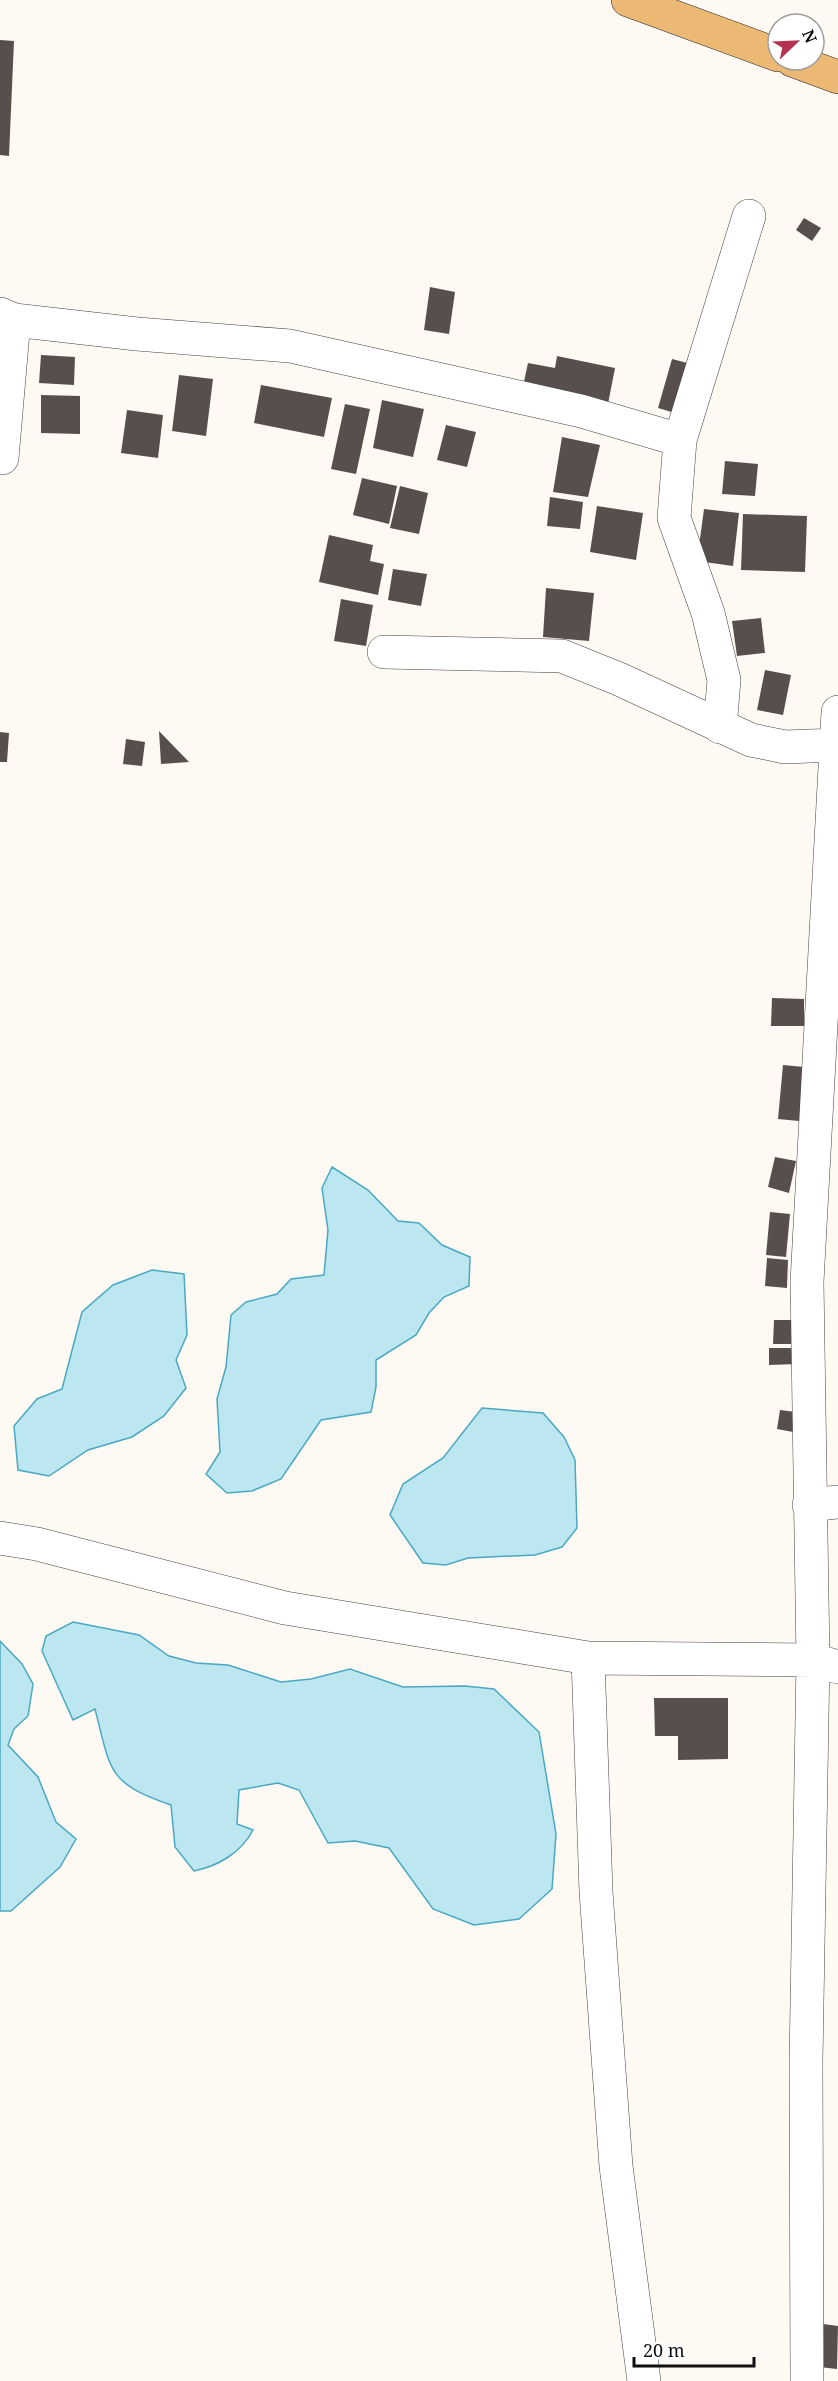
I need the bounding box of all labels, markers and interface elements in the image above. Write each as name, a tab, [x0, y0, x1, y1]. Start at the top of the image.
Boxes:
north arrow	[766, 12, 826, 72]
text: N	[797, 26, 823, 47]
scale bar	[634, 2330, 754, 2368]
text: 20 m	[643, 2338, 685, 2362]

